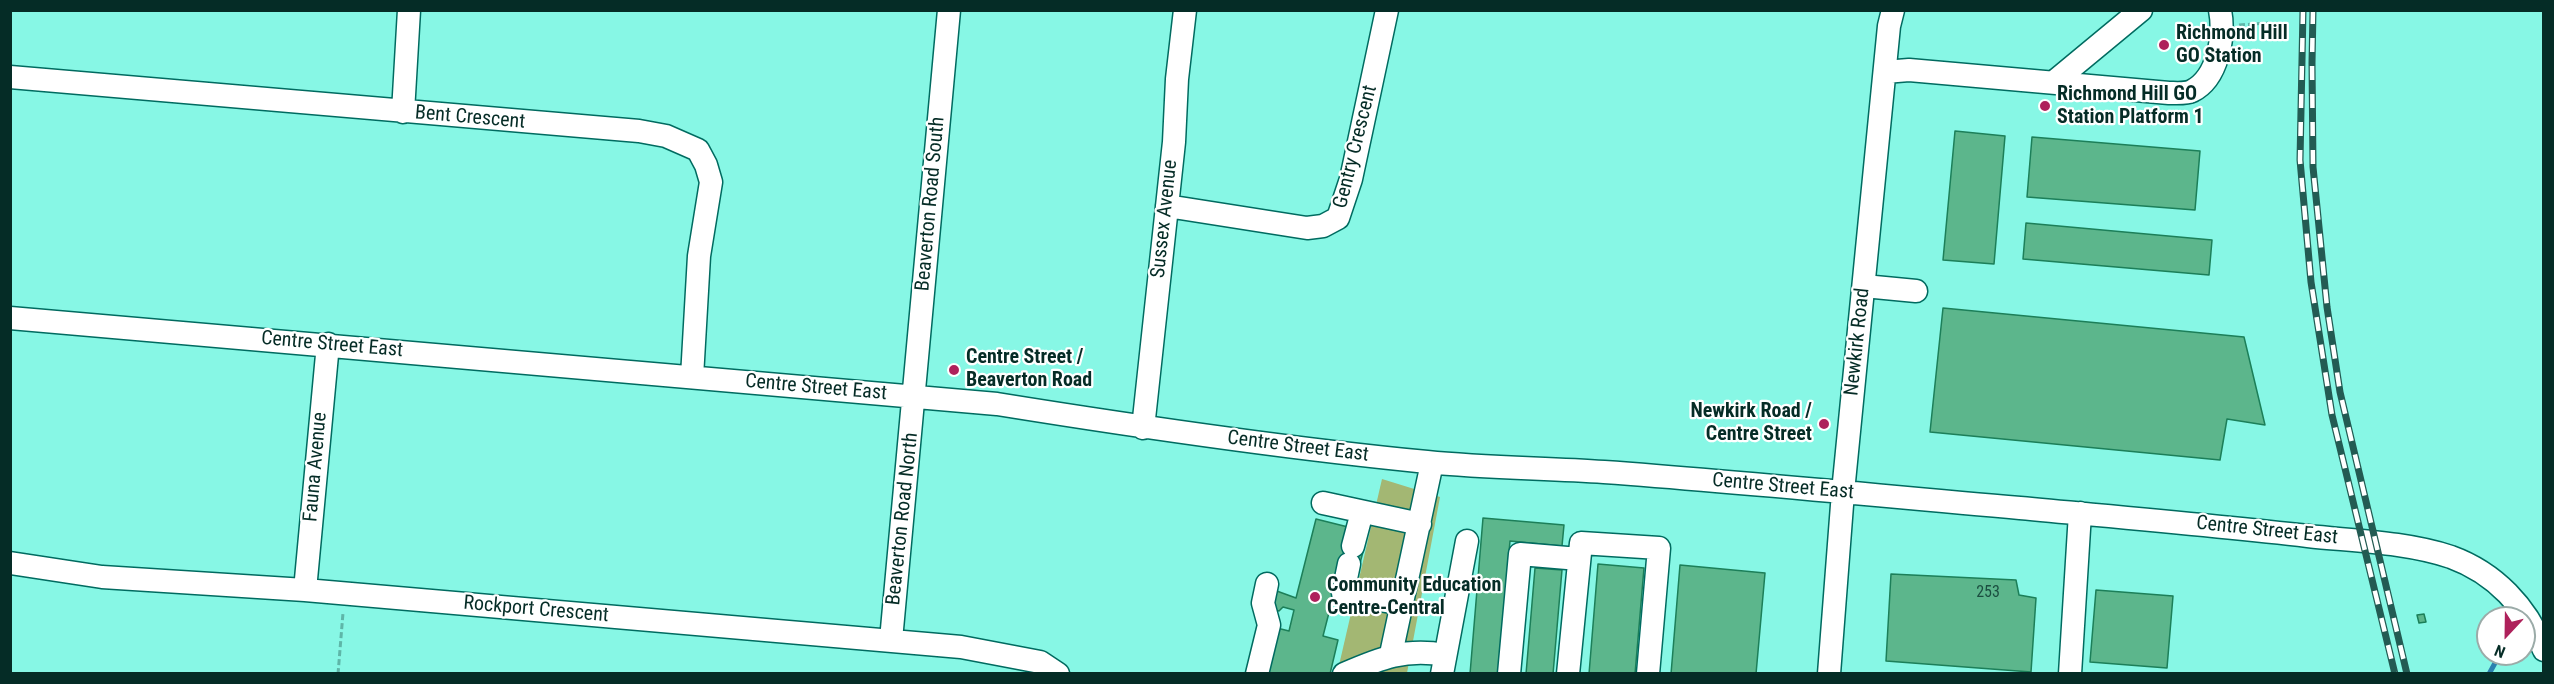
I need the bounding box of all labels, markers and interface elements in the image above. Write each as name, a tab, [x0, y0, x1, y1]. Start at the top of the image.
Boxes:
place label: Richmond Hill GO Station	[2176, 22, 2288, 69]
marker: Richmond Hill GO Station	[2157, 38, 2171, 52]
street label: Gentry Crescent	[1329, 83, 1383, 211]
place label: Richmond Hill GO Station Platform 1	[2057, 83, 2204, 130]
marker: Richmond Hill GO Station Platform 1	[2038, 99, 2052, 113]
street label: Bent Crescent	[414, 101, 526, 135]
street label: Beaverton Road South	[911, 116, 951, 292]
street label: Sussex Avenue	[1147, 159, 1183, 279]
street label: Newkirk Road	[1840, 287, 1876, 397]
street label: Centre Street East	[260, 327, 404, 363]
place label: Centre Street / Beaverton Road	[966, 346, 1092, 393]
marker: Centre Street / Beaverton Road	[947, 363, 961, 377]
street label: Centre Street East	[744, 370, 888, 406]
place label: Newkirk Road / Centre Street	[1691, 400, 1812, 447]
street label: Fauna Avenue	[299, 411, 333, 523]
marker: Newkirk Road / Centre Street	[1817, 417, 1831, 431]
street label: Centre Street East	[1226, 426, 1370, 468]
street label: Beaverton Road North	[882, 431, 924, 607]
street label: Centre Street East	[1711, 469, 1855, 505]
street label: Centre Street East	[2195, 512, 2339, 550]
place label: Community Education Centre-Central	[1327, 574, 1501, 621]
house number: 253	[1976, 583, 2000, 603]
marker: Community Education Centre-Central	[1308, 590, 1322, 604]
street label: Rockport Crescent	[462, 592, 610, 628]
north arrow	[2476, 606, 2536, 666]
text: N	[2492, 641, 2508, 662]

